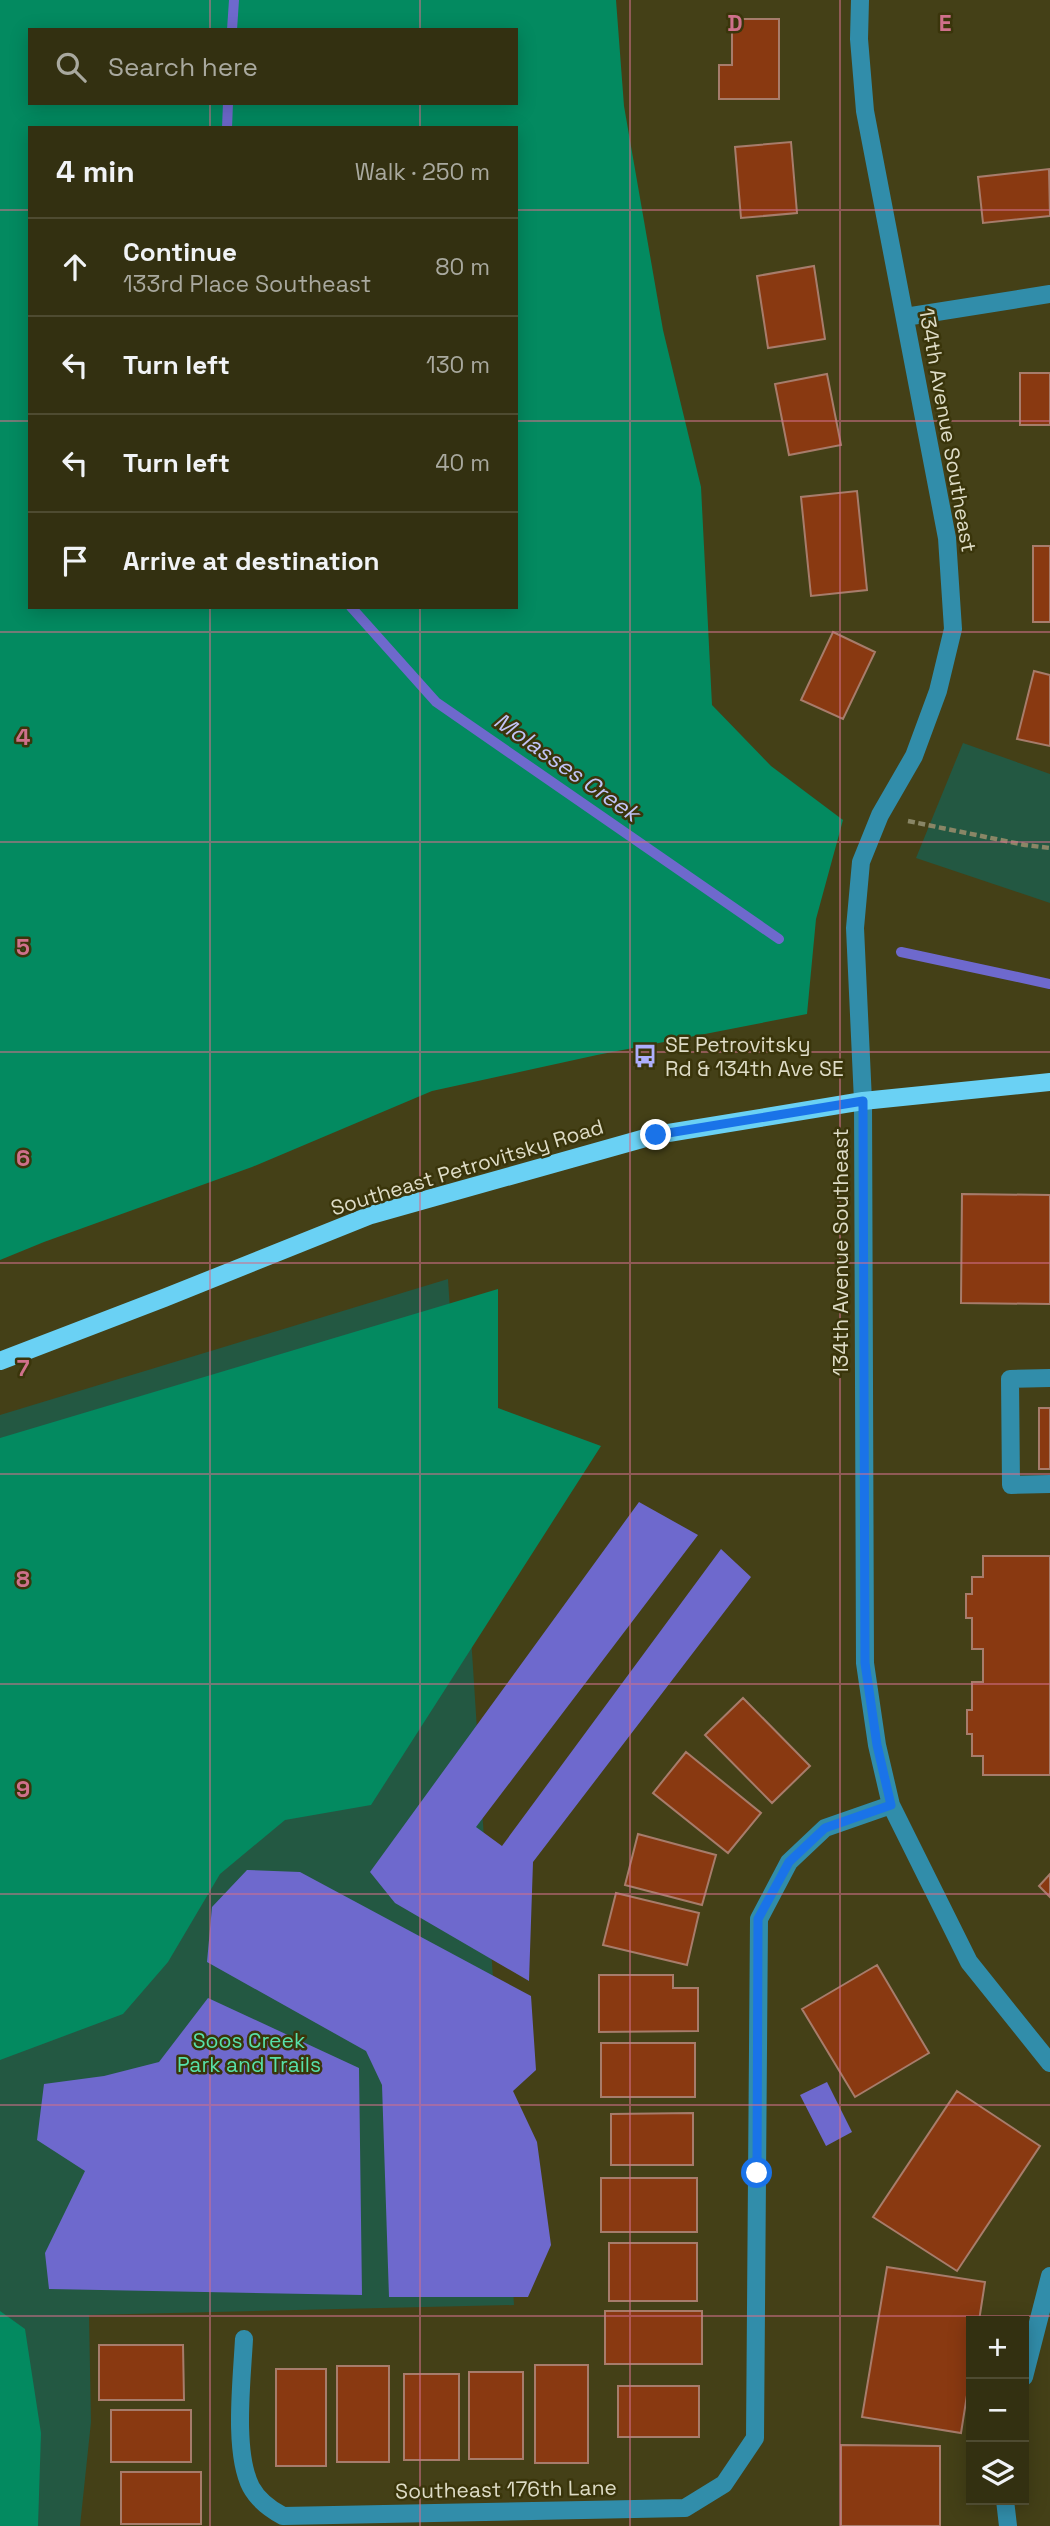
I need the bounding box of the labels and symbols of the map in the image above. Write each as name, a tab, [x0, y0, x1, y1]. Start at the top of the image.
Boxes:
text: D	[727, 8, 743, 38]
text: E	[939, 8, 951, 38]
street label: 134th Avenue Southeast	[913, 306, 983, 554]
water label: Molasses Creek	[488, 706, 648, 830]
text: 4	[16, 722, 31, 752]
text: 5	[16, 932, 30, 962]
place label: SE Petrovitsky Rd & 134th Ave SE	[665, 1031, 844, 1082]
bus stop icon: SE Petrovitsky Rd & 134th Ave SE	[631, 1042, 659, 1070]
street label: Southeast Petrovitsky Road	[327, 1113, 607, 1221]
route end	[640, 1119, 671, 1150]
street label: 134th Avenue Southeast	[827, 1128, 854, 1376]
text: 6	[16, 1143, 30, 1173]
text: 7	[17, 1353, 30, 1383]
text: 8	[16, 1564, 30, 1594]
text: 9	[16, 1774, 30, 1804]
park label: Soos Creek Park and Trails	[177, 2027, 321, 2078]
route start	[741, 2157, 772, 2188]
street label: Southeast 176th Lane	[395, 2474, 617, 2504]

